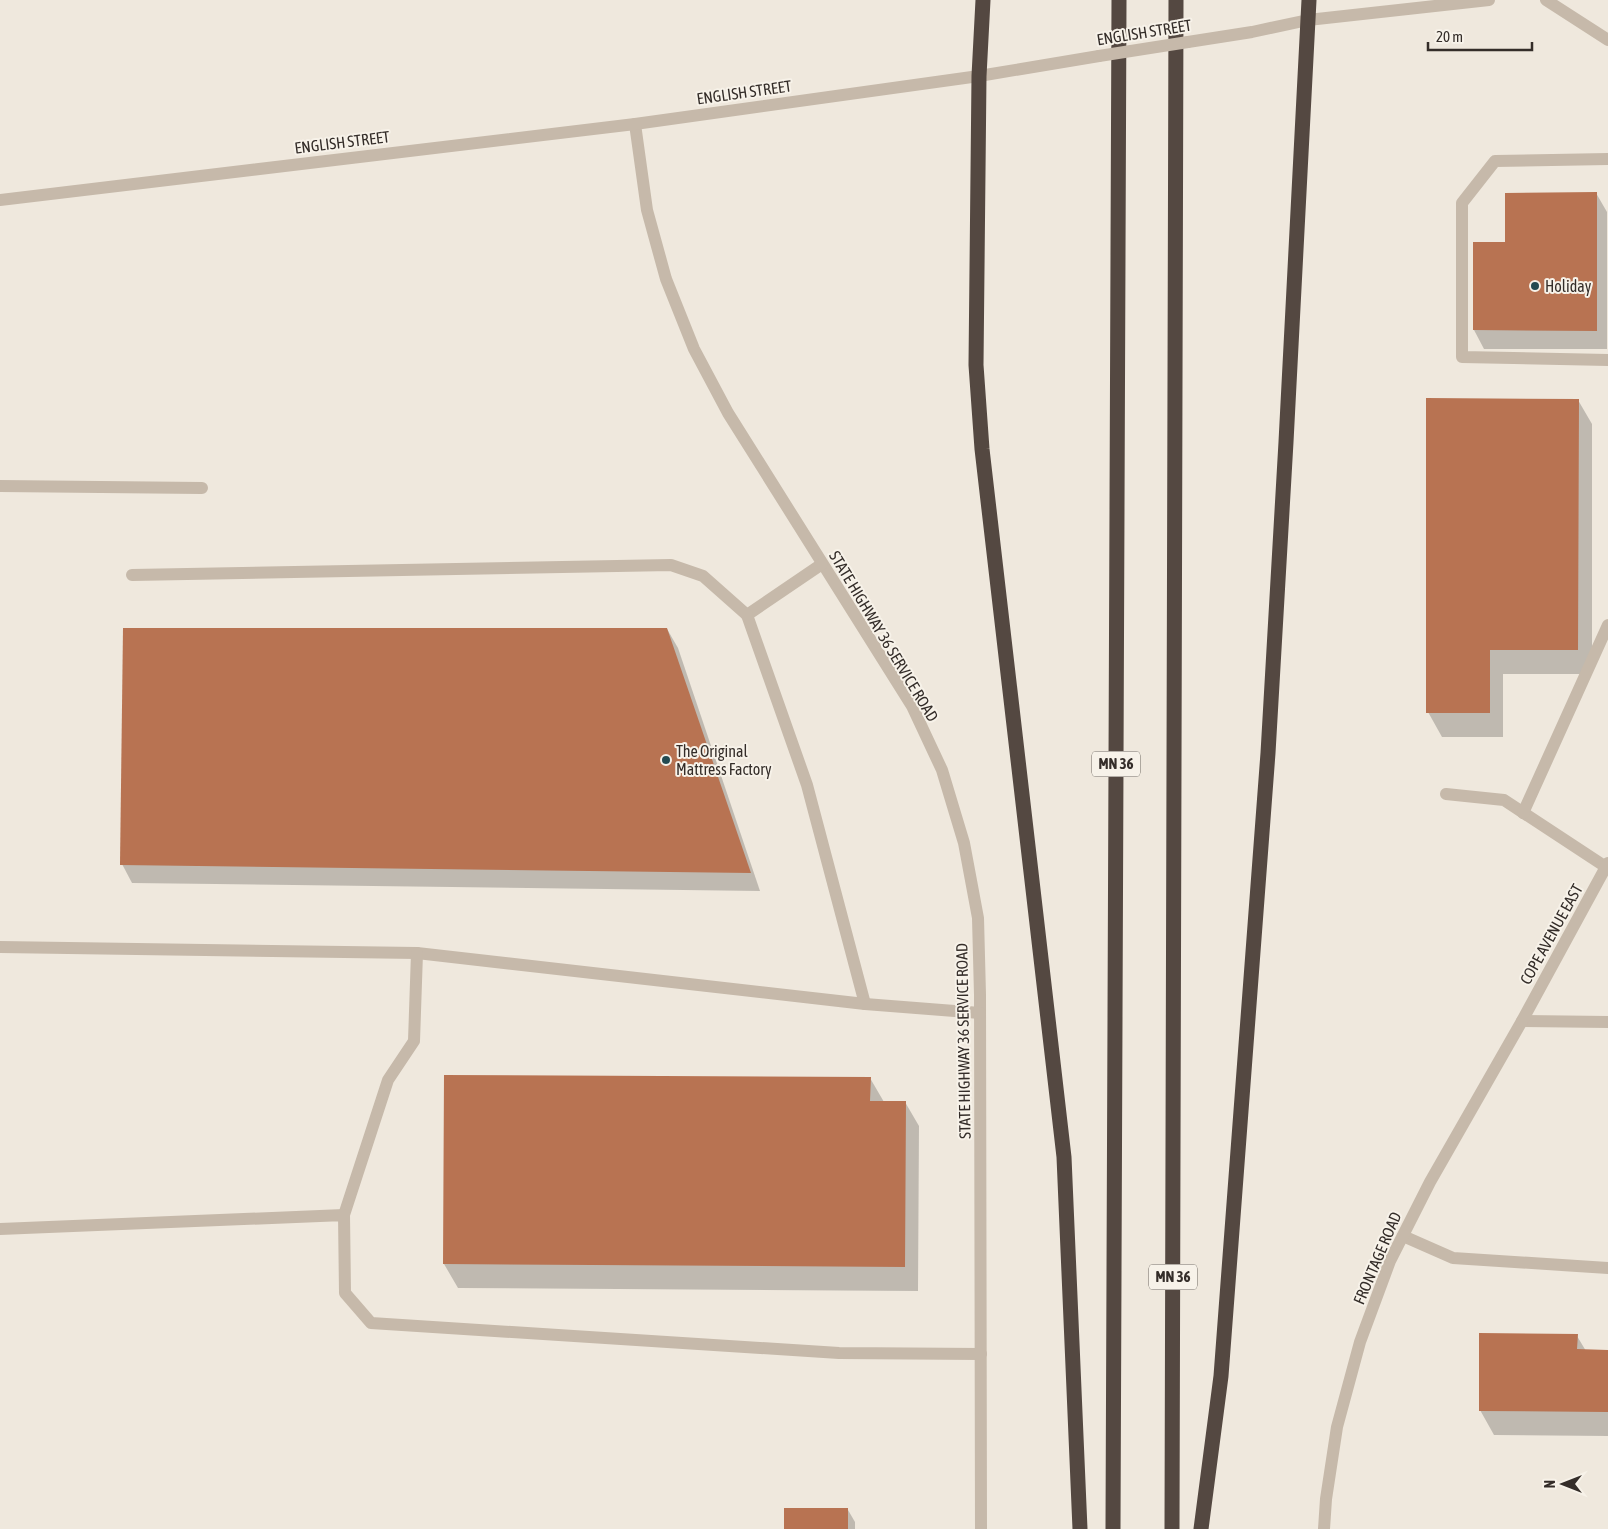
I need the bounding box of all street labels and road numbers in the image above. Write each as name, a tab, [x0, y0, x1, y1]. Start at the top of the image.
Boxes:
street label: ENGLISH STREET	[1095, 16, 1193, 48]
street label: ENGLISH STREET	[695, 76, 793, 108]
street label: ENGLISH STREET	[293, 127, 391, 157]
street label: STATE HIGHWAY 36 SERVICE ROAD	[826, 547, 942, 725]
road number: MN 36	[1092, 752, 1140, 776]
street label: COPE AVENUE EAST	[1516, 881, 1586, 987]
street label: STATE HIGHWAY 36 SERVICE ROAD	[952, 943, 974, 1139]
street label: FRONTAGE ROAD	[1349, 1209, 1405, 1307]
road number: MN 36	[1149, 1264, 1197, 1290]

